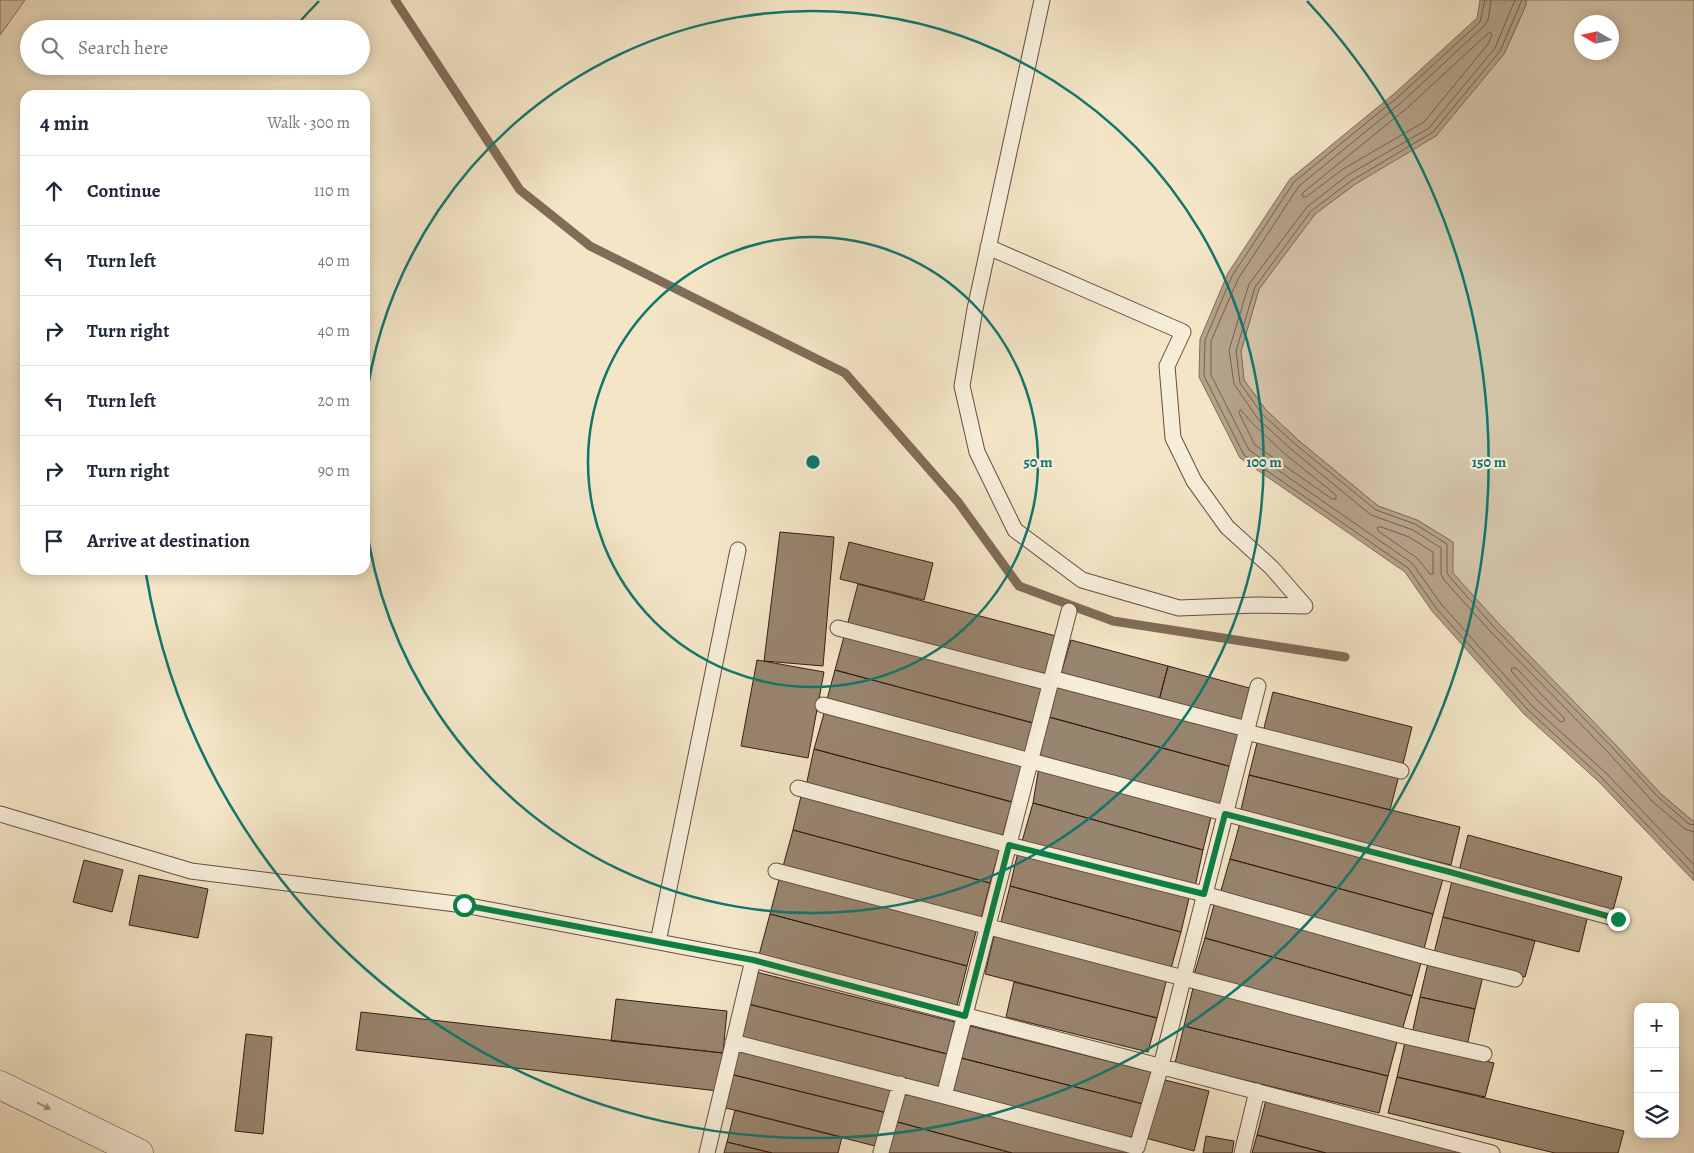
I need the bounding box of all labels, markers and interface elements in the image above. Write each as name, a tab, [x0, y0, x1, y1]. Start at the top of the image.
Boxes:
north arrow	[1574, 15, 1619, 60]
search box	[20, 20, 370, 75]
icon: search	[38, 34, 66, 62]
text: Search here	[78, 35, 168, 61]
text: 4 min	[40, 109, 89, 137]
text: Walk · 300 m	[267, 112, 350, 134]
icon: ahead	[40, 177, 68, 205]
text: Continue	[87, 178, 161, 204]
text: 110 m	[314, 180, 350, 202]
icon: left	[40, 247, 68, 275]
text: Turn left	[87, 248, 156, 274]
text: 40 m	[318, 250, 350, 272]
icon: right	[40, 317, 68, 345]
text: Turn right	[87, 318, 169, 344]
text: 40 m	[318, 320, 350, 342]
icon: left	[40, 387, 68, 415]
text: Turn left	[87, 388, 156, 414]
text: 20 m	[317, 390, 350, 412]
text: 50 m	[1023, 452, 1053, 472]
text: 100 m	[1246, 452, 1282, 472]
text: 150 m	[1472, 452, 1507, 472]
centre of rings	[804, 453, 822, 471]
icon: right	[40, 457, 68, 485]
text: Turn right	[87, 458, 169, 484]
text: 90 m	[318, 460, 350, 482]
icon: arrive	[40, 527, 68, 555]
text: Arrive at destination	[87, 528, 250, 554]
route start	[453, 894, 476, 917]
route end	[1607, 908, 1630, 931]
map controls	[1634, 1003, 1679, 1138]
button: +	[1634, 1003, 1679, 1048]
button: −	[1634, 1048, 1679, 1093]
button: layers	[1634, 1093, 1679, 1138]
one-way arrow	[37, 1102, 51, 1110]

